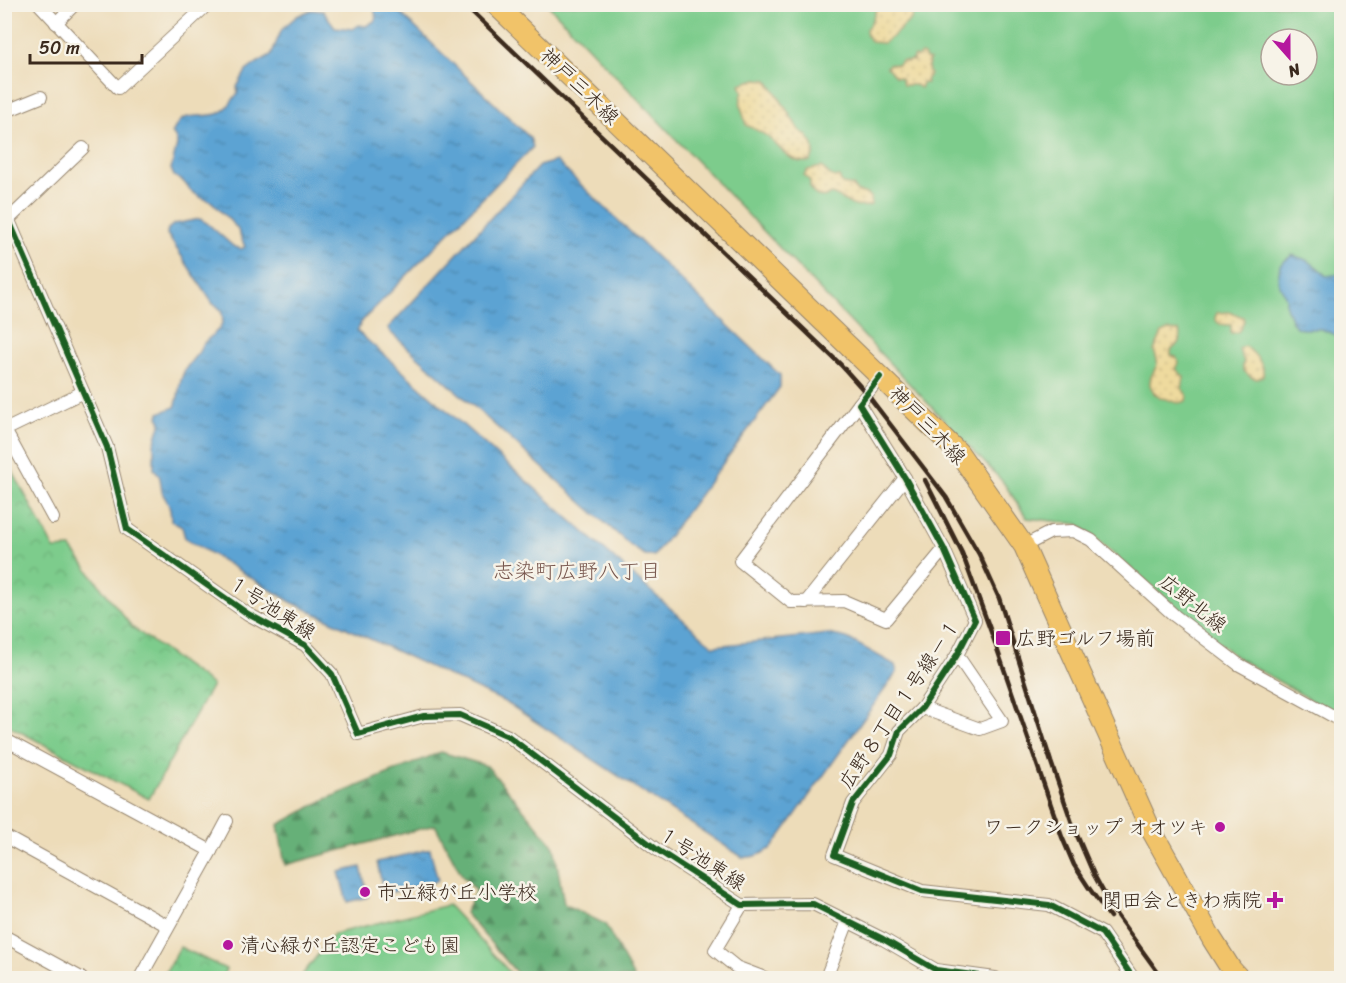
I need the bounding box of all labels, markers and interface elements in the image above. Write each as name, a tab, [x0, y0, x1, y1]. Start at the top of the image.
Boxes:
scale bar	[30, 27, 142, 65]
north arrow	[1259, 27, 1319, 87]
text: 50 m	[39, 32, 80, 64]
street label: 神戸三木線	[532, 39, 628, 134]
text: N	[1283, 55, 1306, 86]
street label: 神戸三木線	[880, 377, 975, 473]
district label: 志染町広野八丁目	[493, 552, 661, 590]
street label: 広野北線	[1151, 565, 1235, 642]
street label: １号池東線	[220, 566, 323, 649]
street label: 広野８丁目１号線ー１	[829, 612, 970, 797]
place label: 広野ゴルフ場前	[1016, 621, 1155, 656]
marker: 広野ゴルフ場前	[994, 629, 1012, 647]
place label: ワークショップ オオツキ	[984, 810, 1208, 845]
street label: １号池東線	[650, 817, 753, 900]
marker: ワークショップ オオツキ	[1213, 820, 1227, 834]
place label: 市立緑が丘小学校	[377, 875, 537, 910]
place label: 関田会ときわ病院	[1102, 883, 1262, 918]
marker: 市立緑が丘小学校	[358, 885, 372, 899]
marker: 関田会ときわ病院	[1266, 891, 1284, 909]
place label: 清心緑が丘認定こども園	[240, 928, 460, 963]
marker: 清心緑が丘認定こども園	[221, 938, 235, 952]

